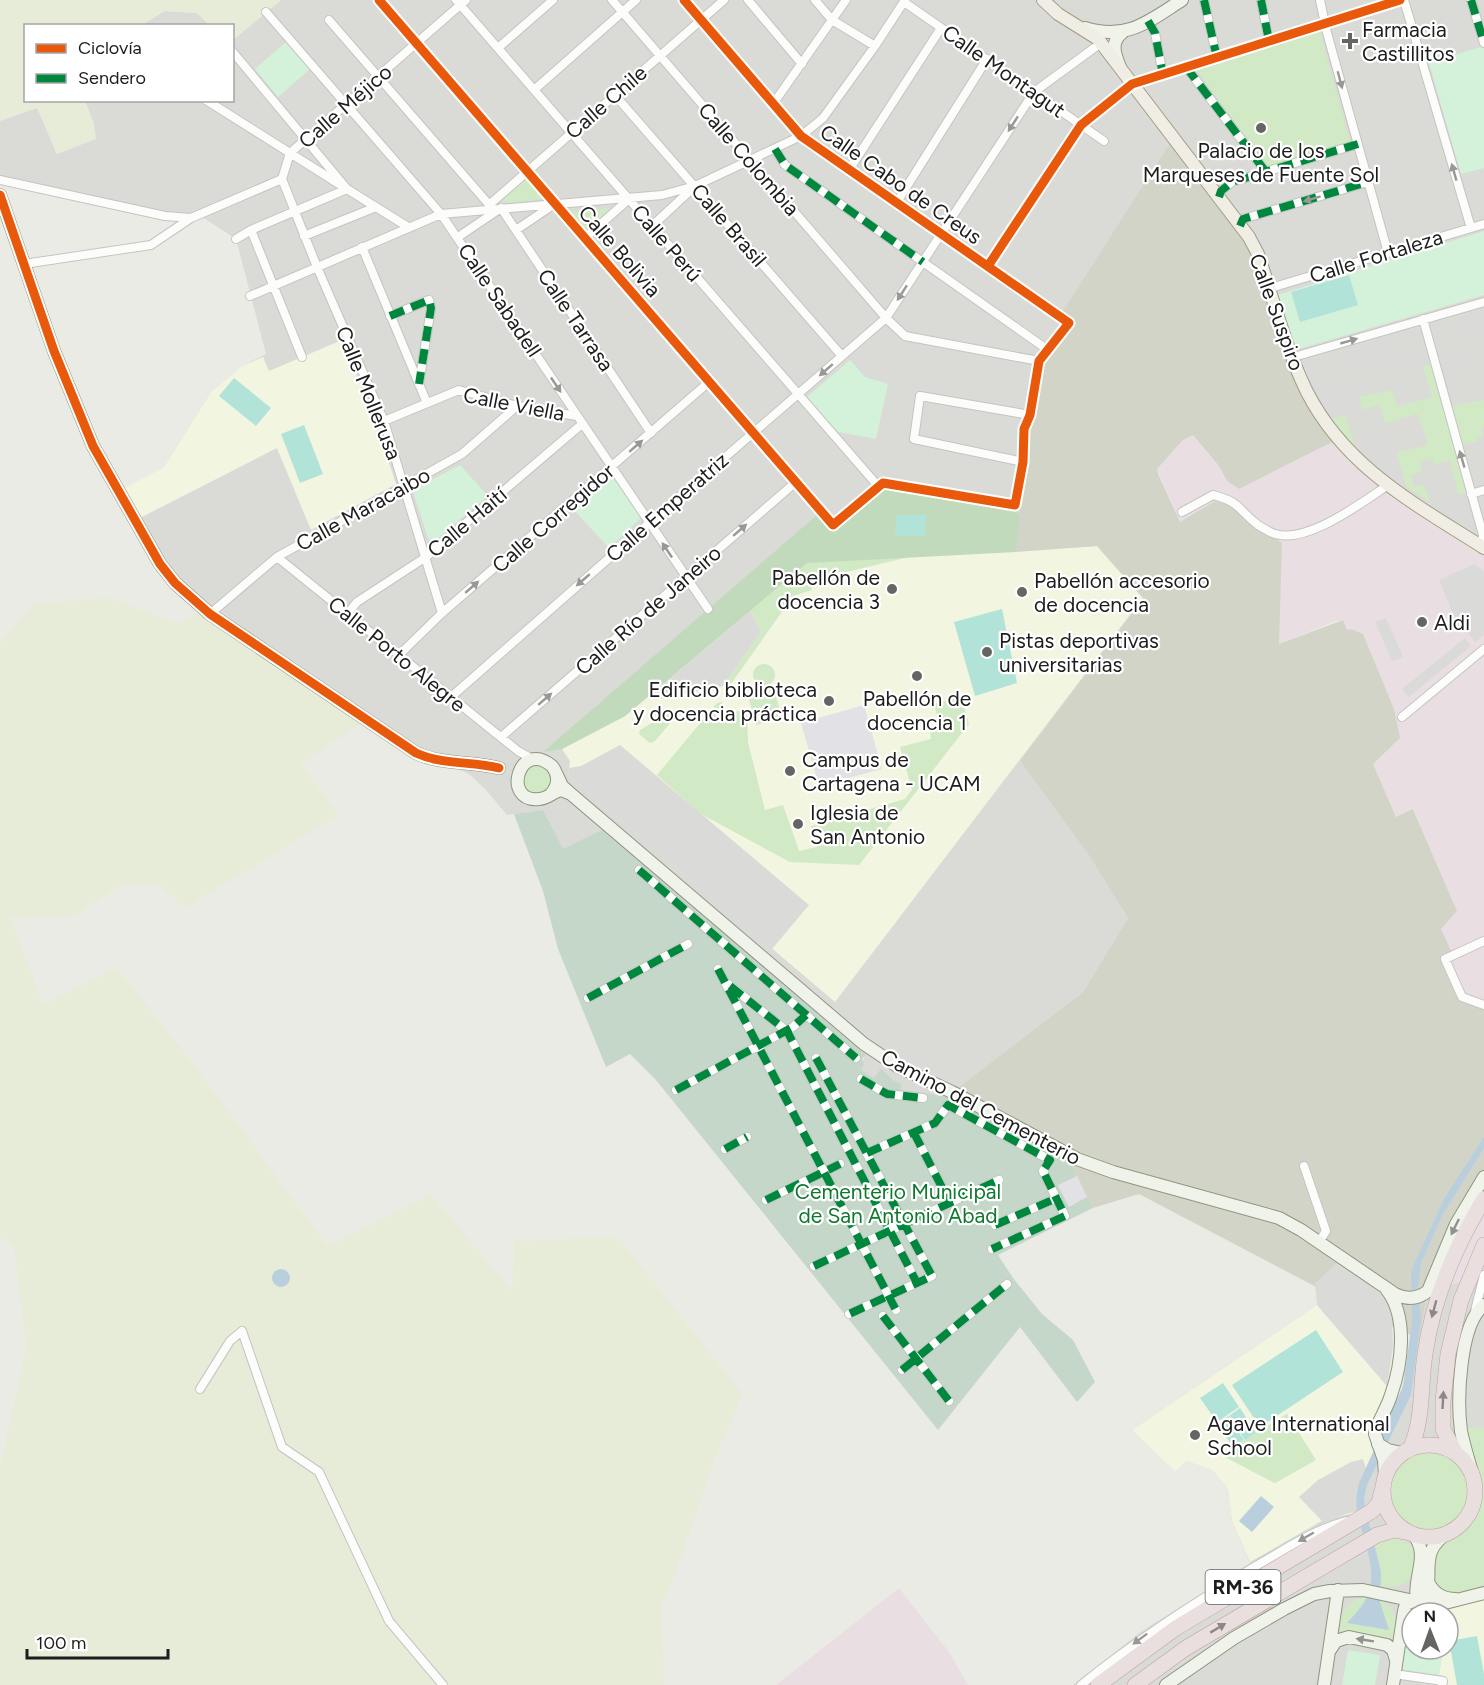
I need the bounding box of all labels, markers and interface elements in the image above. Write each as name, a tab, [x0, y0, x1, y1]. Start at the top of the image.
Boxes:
place label: Farmacia Castillitos	[1362, 17, 1454, 66]
street label: Calle Montagut	[938, 19, 1070, 123]
legend	[24, 24, 234, 102]
marker: Farmacia Castillitos	[1343, 34, 1357, 48]
text: Ciclovía	[78, 37, 142, 59]
street label: Calle Méjico	[293, 59, 397, 153]
street label: Calle Chile	[560, 60, 652, 144]
text: Sendero	[78, 67, 146, 89]
one-way arrow	[1336, 71, 1345, 89]
street label: Calle Colombia	[693, 97, 805, 221]
one-way arrow	[1008, 116, 1019, 132]
street label: Calle Cabo de Creus	[815, 119, 987, 249]
marker: Palacio de los Marqueses de Fuente Sol	[1254, 121, 1268, 135]
place label: Palacio de los Marqueses de Fuente Sol	[1143, 138, 1379, 187]
one-way arrow	[1449, 163, 1458, 181]
street label: Calle Brasil	[686, 178, 772, 272]
one-way arrow	[1303, 195, 1321, 204]
street label: Calle Perú	[627, 199, 707, 287]
street label: Calle Bolivia	[574, 200, 666, 302]
street label: Calle Fortaleza	[1306, 224, 1446, 288]
street label: Calle Sabadell	[453, 239, 547, 361]
street label: Calle Suspiro	[1244, 250, 1310, 374]
street label: Calle Tarrasa	[533, 264, 619, 376]
one-way arrow	[897, 285, 908, 301]
street label: Calle Mollerusa	[331, 323, 407, 463]
one-way arrow	[1340, 336, 1358, 345]
one-way arrow	[819, 363, 834, 376]
one-way arrow	[550, 376, 562, 392]
street label: Calle Viella	[461, 382, 567, 426]
one-way arrow	[628, 440, 643, 453]
street label: Calle Emperatriz	[601, 447, 733, 567]
one-way arrow	[1456, 450, 1466, 468]
street label: Calle Corregidor	[487, 458, 619, 578]
street label: Calle Maracaibo	[292, 462, 434, 556]
street label: Calle Haití	[422, 481, 513, 562]
one-way arrow	[732, 524, 747, 537]
street label: Calle Río de Janeiro	[570, 540, 726, 680]
one-way arrow	[662, 542, 673, 558]
place label: Pabellón de docencia 3	[771, 565, 880, 614]
place label: Pabellón accesorio de docencia	[1034, 568, 1210, 617]
one-way arrow	[576, 573, 591, 586]
one-way arrow	[464, 581, 479, 594]
marker: Pabellón de docencia 3	[885, 582, 899, 596]
marker: Pabellón accesorio de docencia	[1015, 585, 1029, 599]
street label: Calle Porto Alegre	[323, 591, 471, 717]
place label: Aldi	[1434, 610, 1470, 635]
marker: Aldi	[1415, 615, 1429, 629]
place label: Pistas deportivas universitarias	[999, 628, 1159, 677]
marker: Pistas deportivas universitarias	[980, 645, 994, 659]
marker: Pabellón de docencia 1	[910, 669, 924, 683]
place label: Edificio biblioteca y docencia práctica	[633, 677, 817, 726]
place label: Pabellón de docencia 1	[863, 686, 971, 735]
one-way arrow	[537, 693, 552, 706]
marker: Edificio biblioteca y docencia práctica	[822, 694, 836, 708]
place label: Campus de Cartagena - UCAM	[802, 747, 981, 796]
marker: Campus de Cartagena - UCAM	[783, 764, 797, 778]
place label: Iglesia de San Antonio	[810, 800, 925, 849]
marker: Iglesia de San Antonio	[791, 817, 805, 831]
street label: Camino del Cementerio	[877, 1044, 1085, 1170]
park label: Cementerio Municipal de San Antonio Abad	[795, 1179, 1001, 1228]
one-way arrow	[1450, 1219, 1459, 1236]
one-way arrow	[1429, 1300, 1439, 1318]
one-way arrow	[1439, 1390, 1448, 1409]
place label: Agave International School	[1207, 1411, 1390, 1460]
marker: Agave International School	[1188, 1428, 1202, 1442]
one-way arrow	[1298, 1532, 1315, 1542]
road number: RM-36	[1206, 1570, 1280, 1604]
north arrow	[1400, 1601, 1460, 1661]
text: N	[1423, 1607, 1436, 1626]
scale bar	[27, 1622, 168, 1660]
one-way arrow	[1210, 1623, 1226, 1634]
text: 100 m	[36, 1632, 86, 1654]
one-way arrow	[1133, 1633, 1149, 1645]
one-way arrow	[1355, 1635, 1374, 1644]

